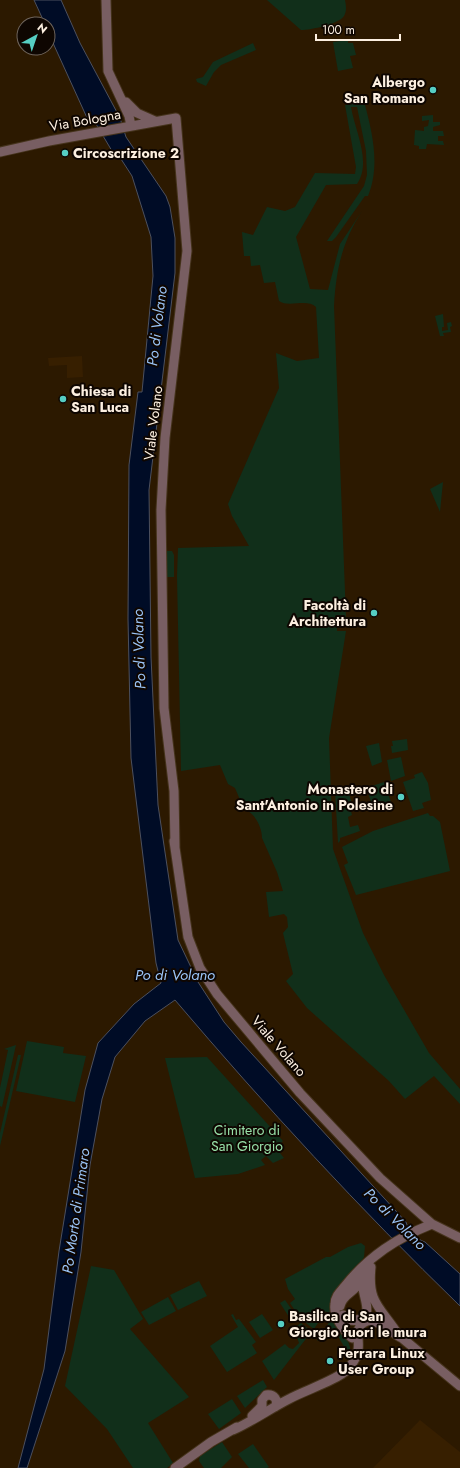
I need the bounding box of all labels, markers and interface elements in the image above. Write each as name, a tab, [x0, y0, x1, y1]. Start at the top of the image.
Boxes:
north arrow	[16, 16, 56, 56]
scale bar	[316, 16, 400, 42]
text: N	[34, 19, 51, 37]
text: 100 m	[322, 21, 355, 39]
place label: Albergo San Romano	[344, 72, 425, 108]
marker: Albergo San Romano	[428, 85, 438, 95]
street label: Via Bologna	[48, 104, 122, 136]
place label: Circoscrizione 2	[73, 143, 179, 163]
marker: Circoscrizione 2	[60, 148, 70, 158]
water label: Po di Volano	[141, 285, 173, 367]
place label: Chiesa di San Luca	[71, 381, 131, 417]
street label: Viale Volano	[139, 384, 168, 461]
marker: Chiesa di San Luca	[58, 394, 68, 404]
place label: Facoltà di Architettura	[288, 595, 366, 631]
marker: Facoltà di Architettura	[369, 608, 379, 618]
water label: Po di Volano	[127, 609, 151, 689]
place label: Monastero di Sant'Antonio in Polesine	[236, 779, 393, 815]
marker: Monastero di Sant'Antonio in Polesine	[396, 792, 406, 802]
water label: Po di Volano	[135, 964, 215, 986]
street label: Viale Volano	[247, 1011, 311, 1081]
park label: Cimitero di San Giorgio	[211, 1120, 283, 1156]
water label: Po Morto di Primaro	[56, 1147, 96, 1275]
water label: Po di Volano	[359, 1183, 431, 1255]
place label: Basilica di San Giorgio fuori le mura	[289, 1306, 427, 1342]
marker: Basilica di San Giorgio fuori le mura	[276, 1319, 286, 1329]
place label: Ferrara Linux User Group	[338, 1343, 425, 1379]
marker: Ferrara Linux User Group	[325, 1356, 335, 1366]

